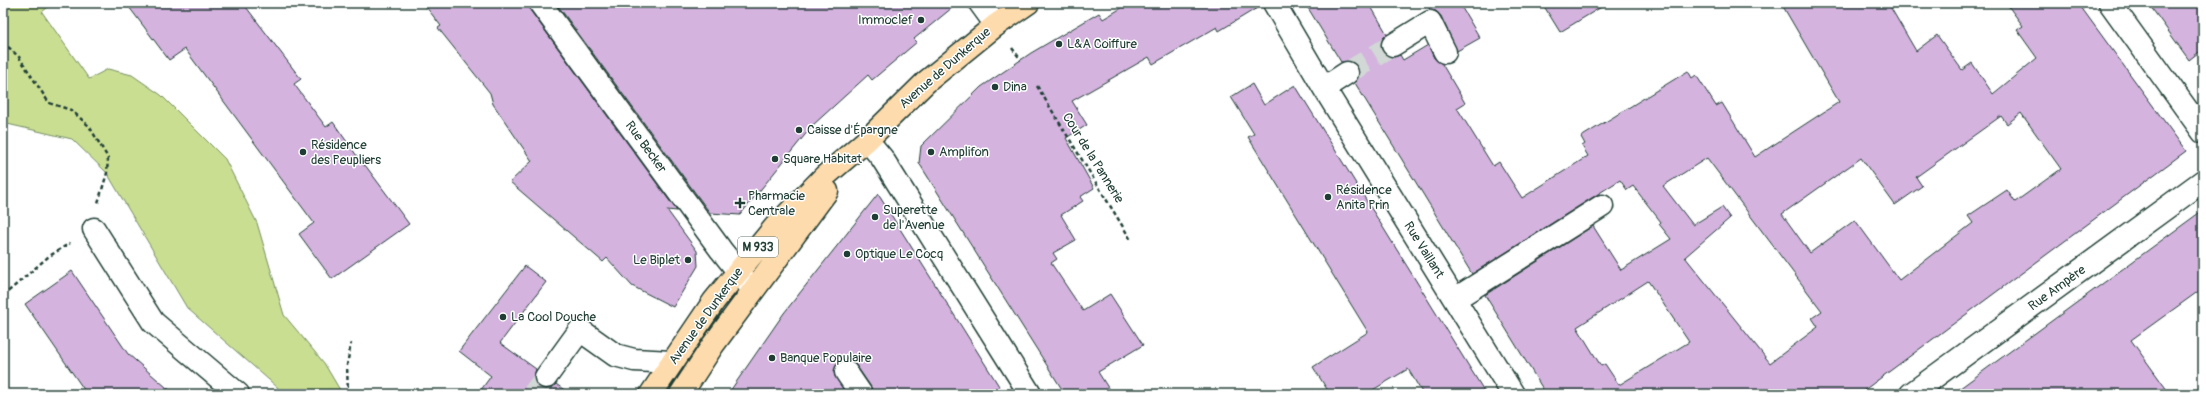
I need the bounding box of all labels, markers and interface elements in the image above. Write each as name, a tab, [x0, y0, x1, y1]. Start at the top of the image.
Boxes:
place label: Immoclef	[858, 12, 914, 28]
marker: Immoclef	[916, 15, 926, 25]
street label: Avenue de Dunkerque	[896, 24, 994, 112]
place label: L&A Coiffure	[1067, 36, 1137, 52]
marker: L&A Coiffure	[1054, 39, 1064, 49]
place label: Dina	[1003, 79, 1027, 95]
marker: Dina	[990, 82, 1000, 92]
street label: Cour de la Pannerie	[1059, 110, 1128, 207]
street label: Rue Becker	[622, 118, 670, 176]
place label: Caisse d'Épargne	[807, 122, 898, 138]
marker: Caisse d'Épargne	[794, 125, 804, 135]
place label: Résidence des Peupliers	[311, 137, 381, 168]
place label: Amplifon	[939, 144, 989, 160]
marker: Résidence des Peupliers	[298, 147, 308, 157]
marker: Amplifon	[926, 147, 936, 157]
place label: Square Habitat	[783, 151, 863, 167]
marker: Square Habitat	[770, 154, 780, 164]
place label: Résidence Anita Prin	[1336, 182, 1392, 213]
place label: Pharmacie Centrale	[748, 188, 805, 219]
marker: Résidence Anita Prin	[1323, 192, 1333, 202]
marker: Pharmacie Centrale	[735, 198, 745, 208]
place label: Superette de l'Avenue	[883, 202, 945, 233]
marker: Superette de l'Avenue	[870, 212, 880, 222]
street label: Rue Vaillant	[1400, 219, 1448, 282]
road number: M 933	[738, 237, 778, 257]
place label: Optique Le Cocq	[855, 246, 943, 262]
marker: Optique Le Cocq	[842, 249, 852, 259]
place label: Le Biplet	[633, 252, 681, 268]
marker: Le Biplet	[683, 255, 693, 265]
street label: Rue Ampère	[2025, 262, 2089, 314]
street label: Avenue de Dunkerque	[665, 264, 747, 368]
place label: La Cool Douche	[511, 309, 596, 325]
marker: La Cool Douche	[498, 312, 508, 322]
place label: Banque Populaire	[780, 350, 872, 366]
marker: Banque Populaire	[767, 353, 777, 363]

